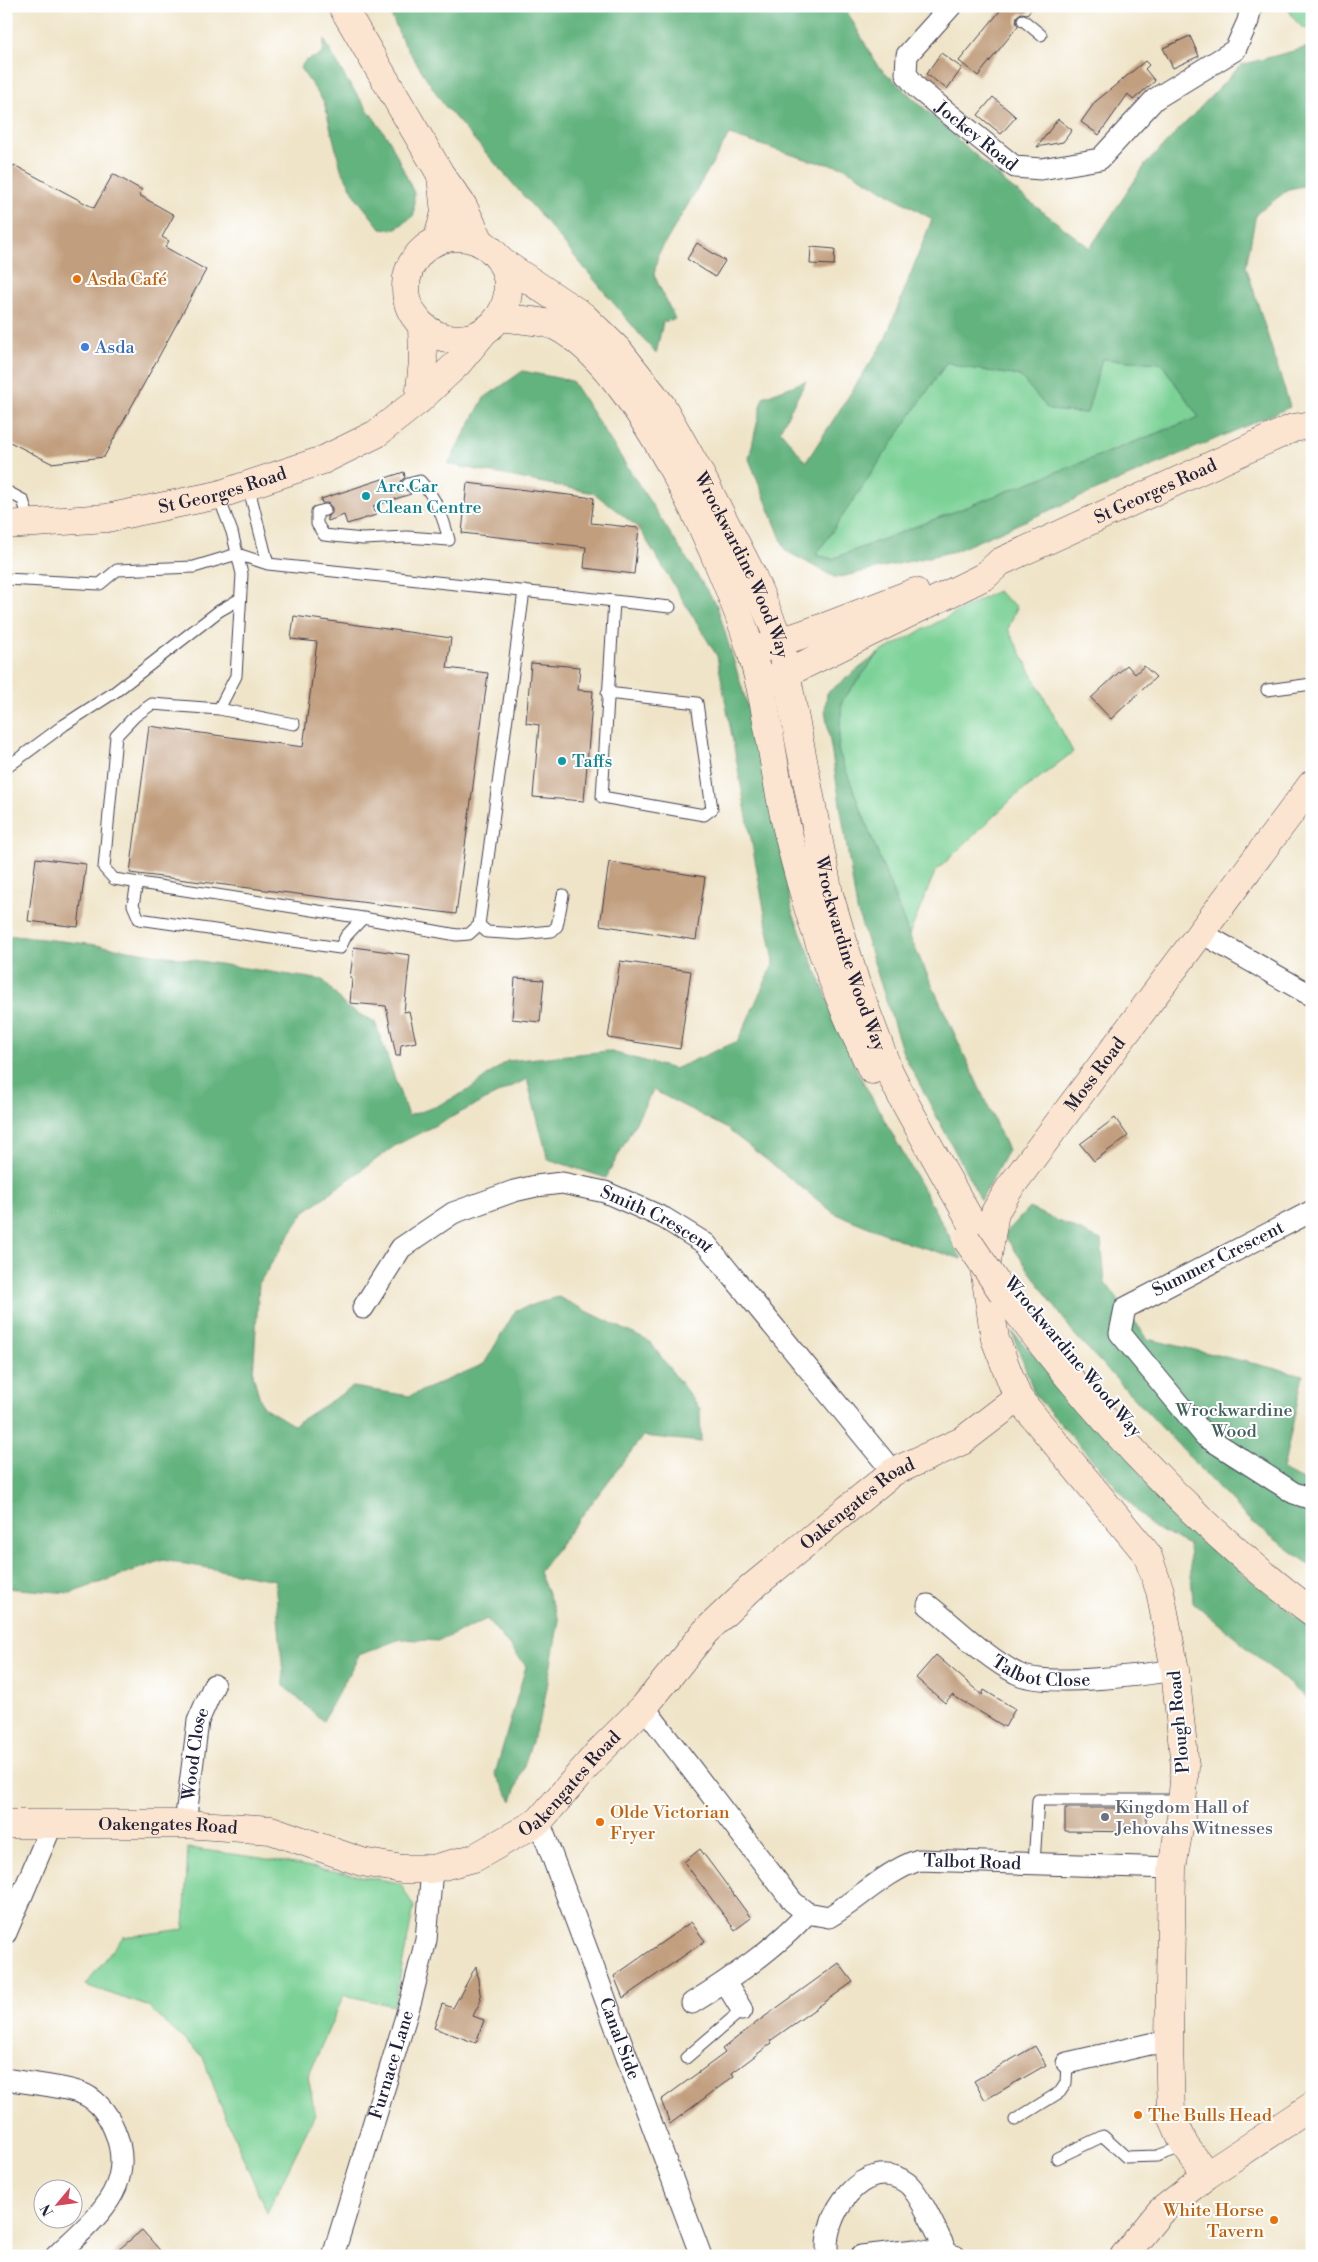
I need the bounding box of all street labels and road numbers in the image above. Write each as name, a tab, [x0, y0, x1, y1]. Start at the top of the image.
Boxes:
street label: Jockey Road	[930, 95, 1023, 177]
street label: St Georges Road	[1090, 453, 1221, 529]
street label: St Georges Road	[156, 461, 290, 519]
street label: Wrockwardine Wood Way	[689, 467, 794, 660]
street label: Wrockwardine Wood Way	[810, 853, 892, 1054]
street label: Moss Road	[1059, 1032, 1131, 1116]
street label: Smith Crescent	[597, 1180, 720, 1258]
street label: Summer Crescent	[1148, 1216, 1288, 1302]
street label: Wrockwardine Wood Way	[998, 1271, 1147, 1442]
street label: Oakengates Road	[795, 1452, 919, 1555]
street label: Talbot Close	[987, 1650, 1091, 1692]
street label: Plough Road	[1163, 1669, 1195, 1775]
street label: Wood Close	[176, 1703, 214, 1803]
street label: Oakengates Road	[514, 1725, 626, 1842]
street label: Oakengates Road	[98, 1812, 239, 1839]
street label: Talbot Road	[923, 1849, 1022, 1875]
street label: Canal Side	[594, 1994, 646, 2083]
street label: Furnace Lane	[364, 2007, 419, 2122]

